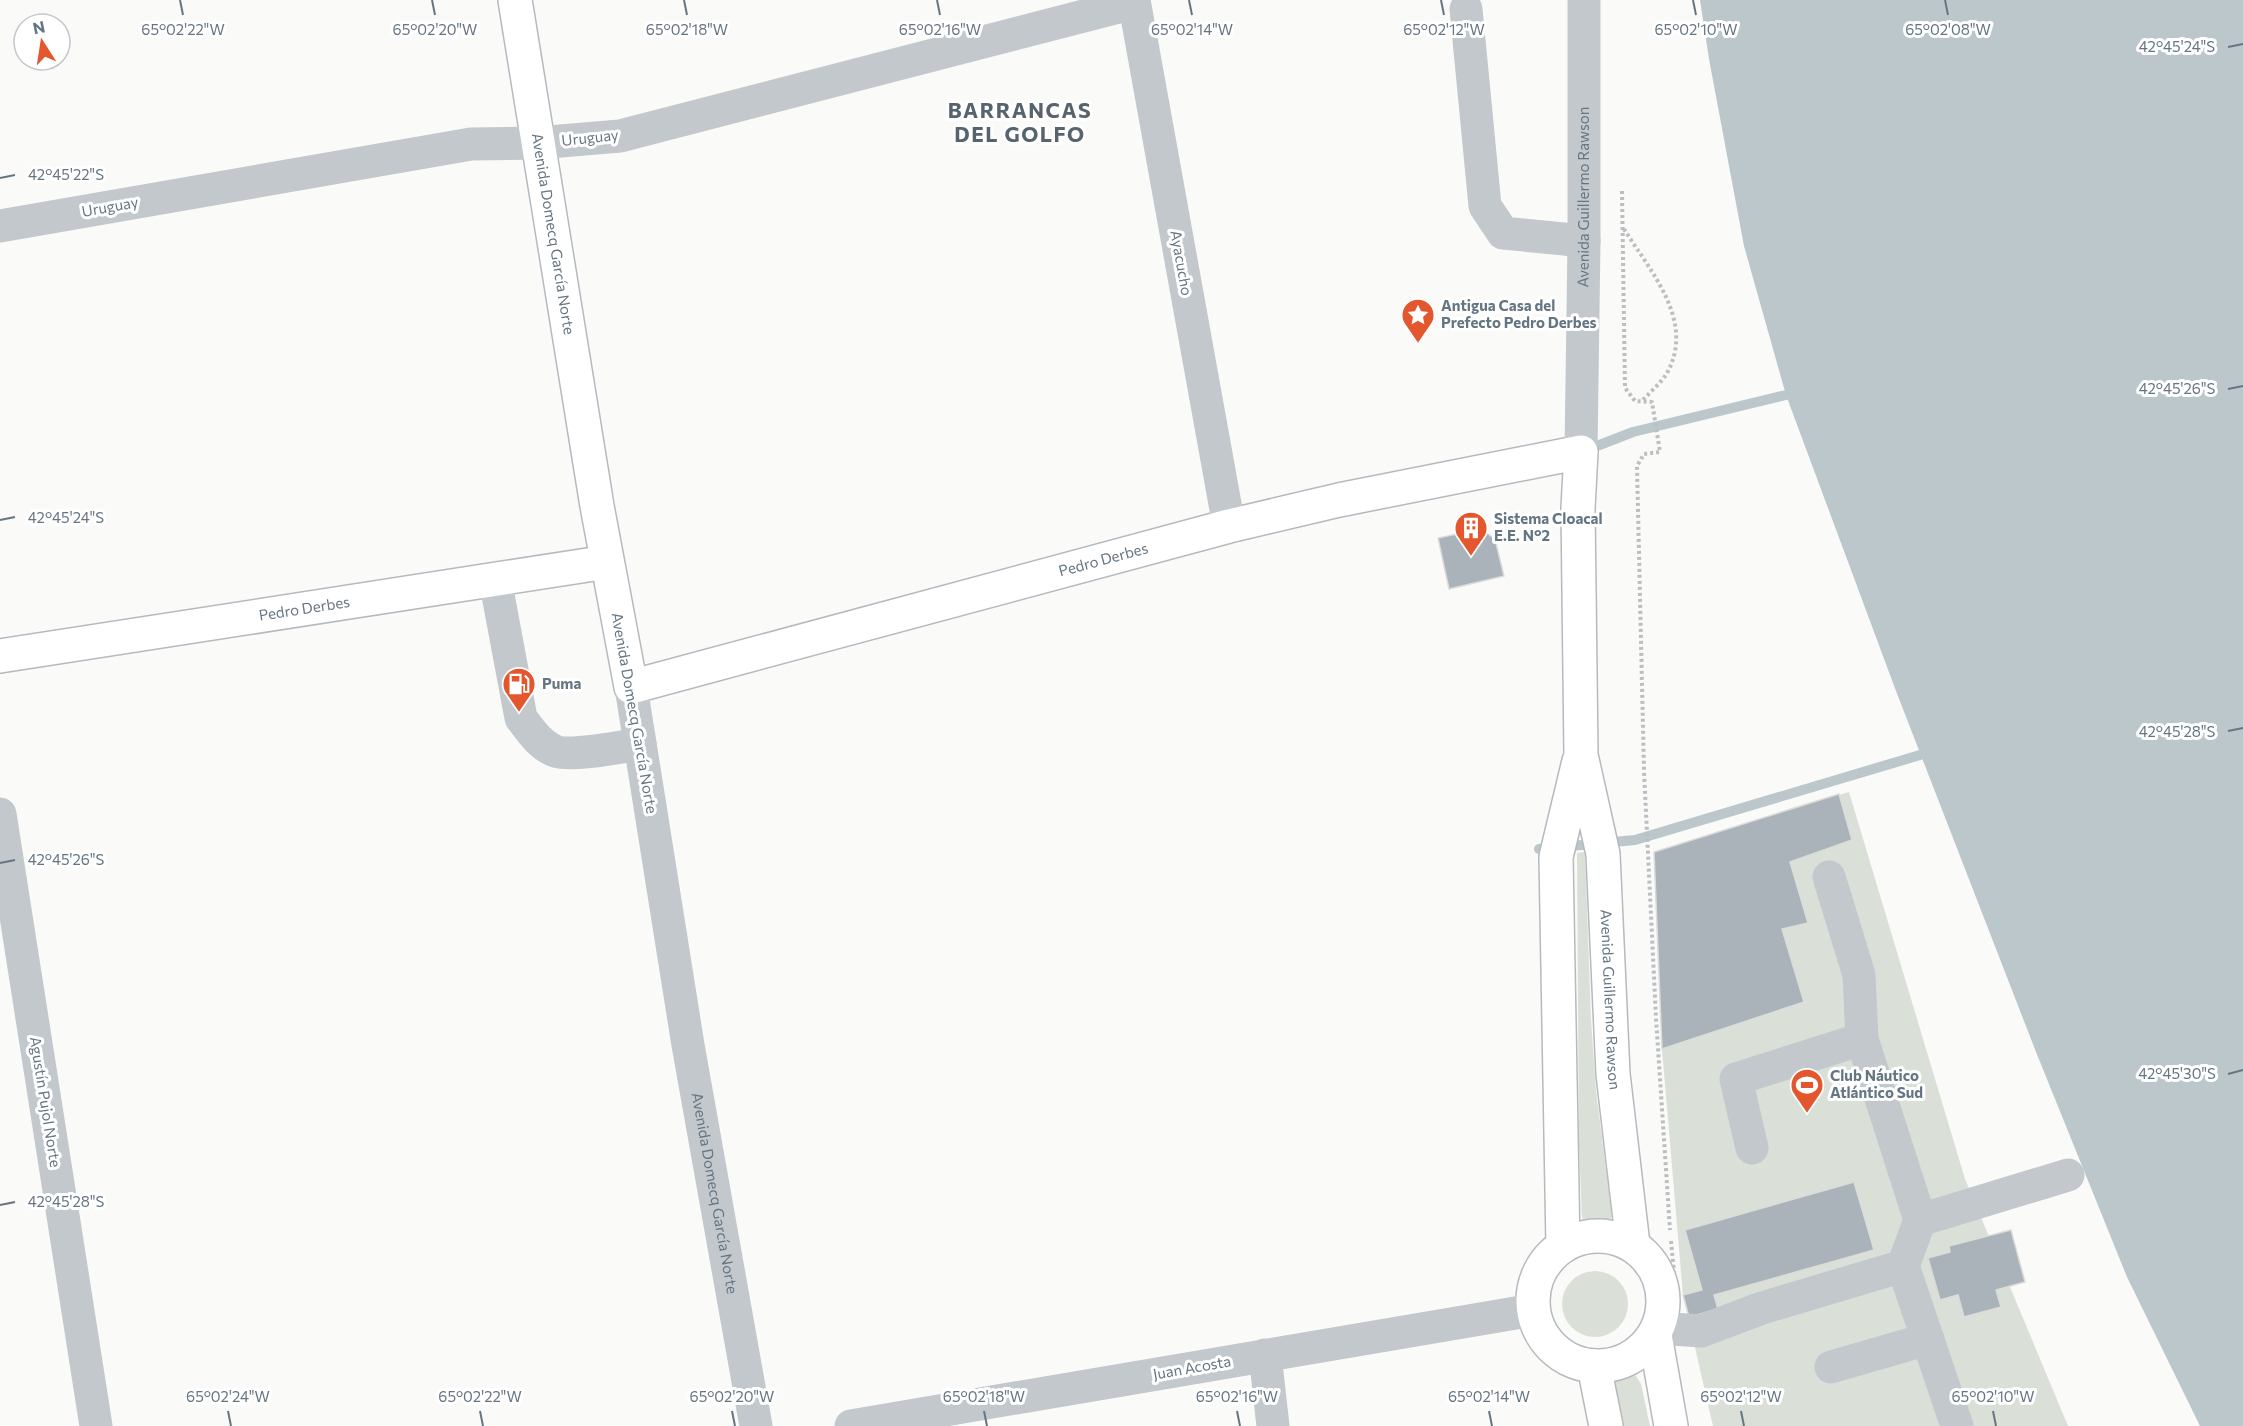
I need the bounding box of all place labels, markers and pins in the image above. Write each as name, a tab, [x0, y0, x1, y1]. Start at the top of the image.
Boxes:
place label: Antigua Casa del Prefecto Pedro Derbes	[1441, 296, 1597, 331]
place icon: Antigua Casa del Prefecto Pedro Derbes	[1400, 297, 1436, 344]
place label: Sistema Cloacal E.E. N°2	[1494, 509, 1603, 544]
building icon: Sistema Cloacal E.E. N°2	[1453, 510, 1489, 557]
fuel station icon: Puma	[501, 666, 537, 713]
place label: Puma	[542, 674, 581, 692]
place label: Club Náutico Atlántico Sud	[1830, 1066, 1923, 1101]
sports icon: Club Náutico Atlántico Sud	[1789, 1067, 1825, 1114]

